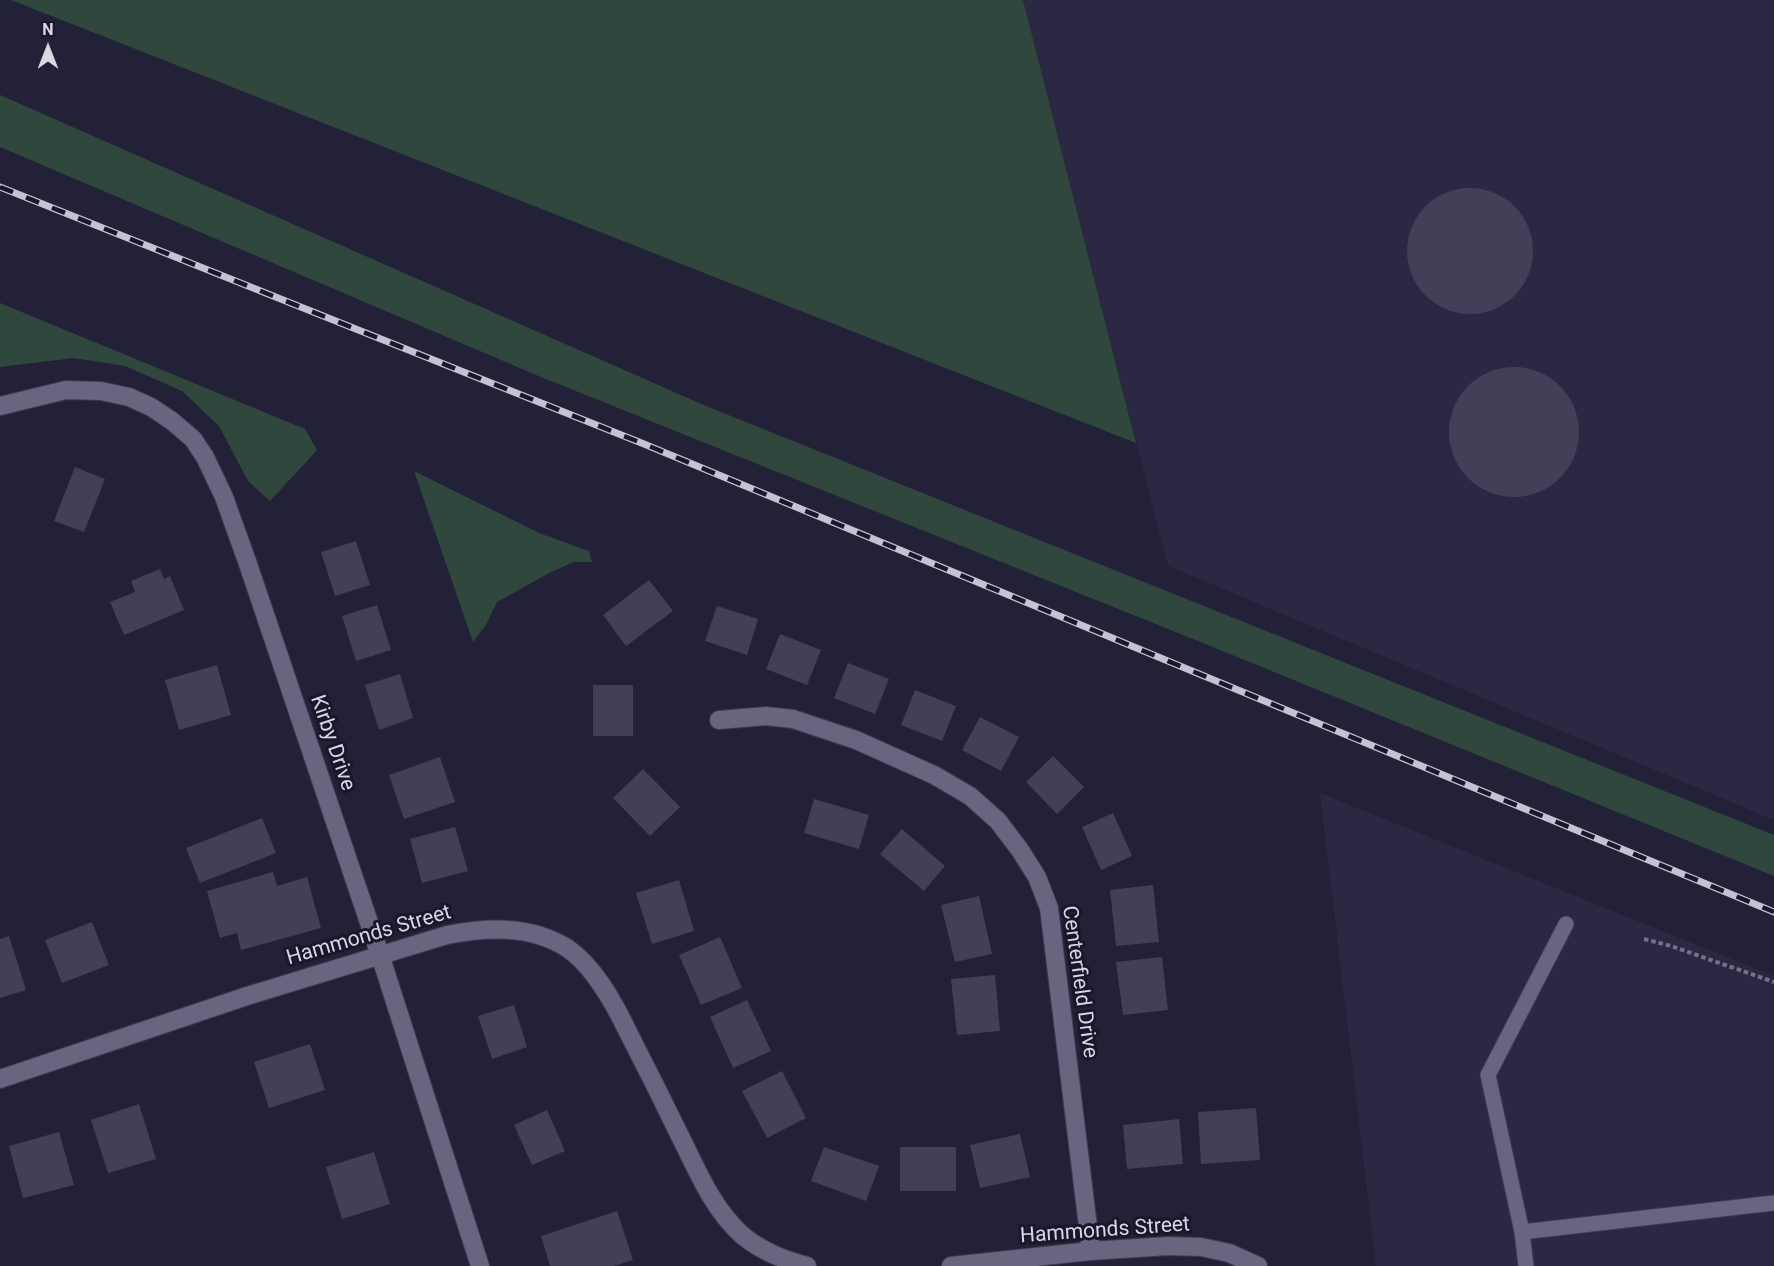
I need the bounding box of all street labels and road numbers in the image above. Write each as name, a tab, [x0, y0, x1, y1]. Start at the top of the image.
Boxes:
street label: Kirby Drive	[304, 692, 360, 794]
street label: Hammonds Street	[284, 900, 454, 972]
street label: Centerfield Drive	[1056, 904, 1102, 1060]
street label: Hammonds Street	[1019, 1212, 1191, 1250]

